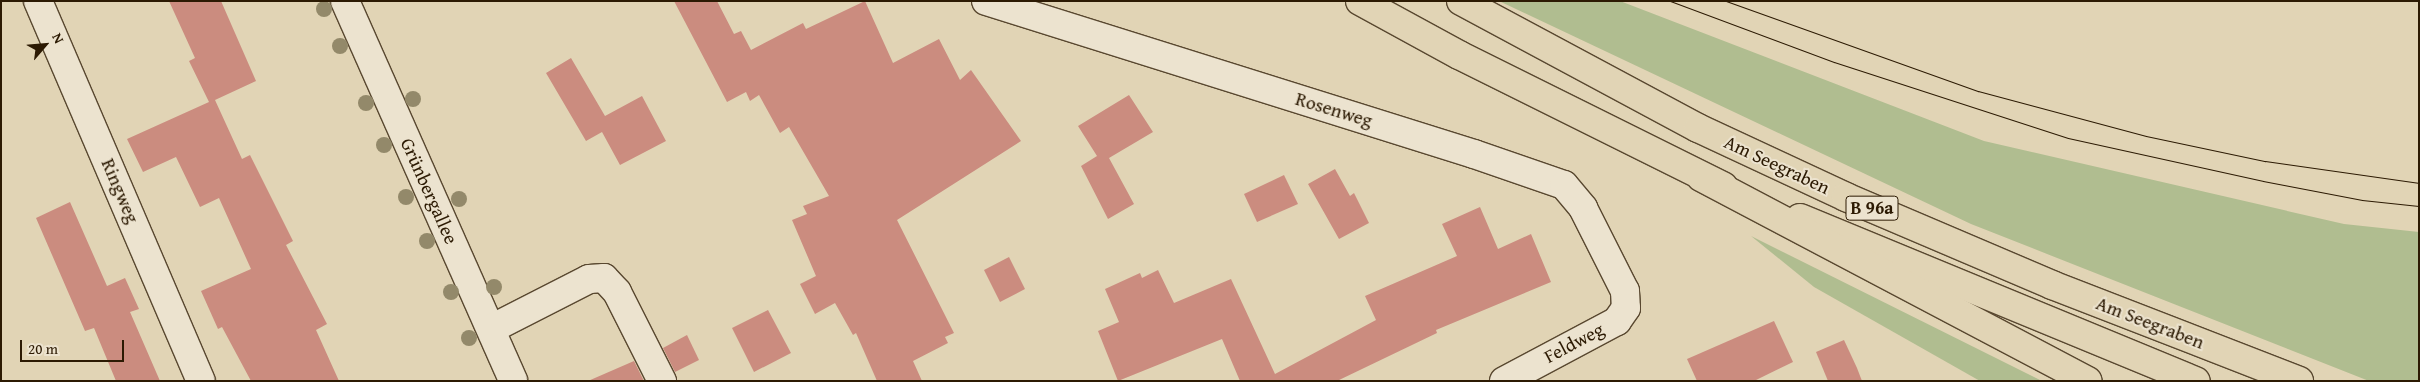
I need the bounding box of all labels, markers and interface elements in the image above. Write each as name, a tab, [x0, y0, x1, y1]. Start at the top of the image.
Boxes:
north arrow	[20, 20, 70, 70]
text: N	[47, 29, 69, 47]
street label: Rosenweg	[1293, 88, 1375, 132]
street label: Am Seegraben	[1721, 131, 1833, 199]
street label: Grünbergallee	[396, 135, 462, 247]
street label: Ringweg	[96, 155, 144, 227]
road number: B 96a	[1844, 192, 1900, 224]
street label: Am Seegraben	[2093, 292, 2207, 354]
street label: Feldweg	[1540, 318, 1608, 368]
scale bar	[22, 330, 126, 362]
text: 20 m	[28, 338, 58, 359]

